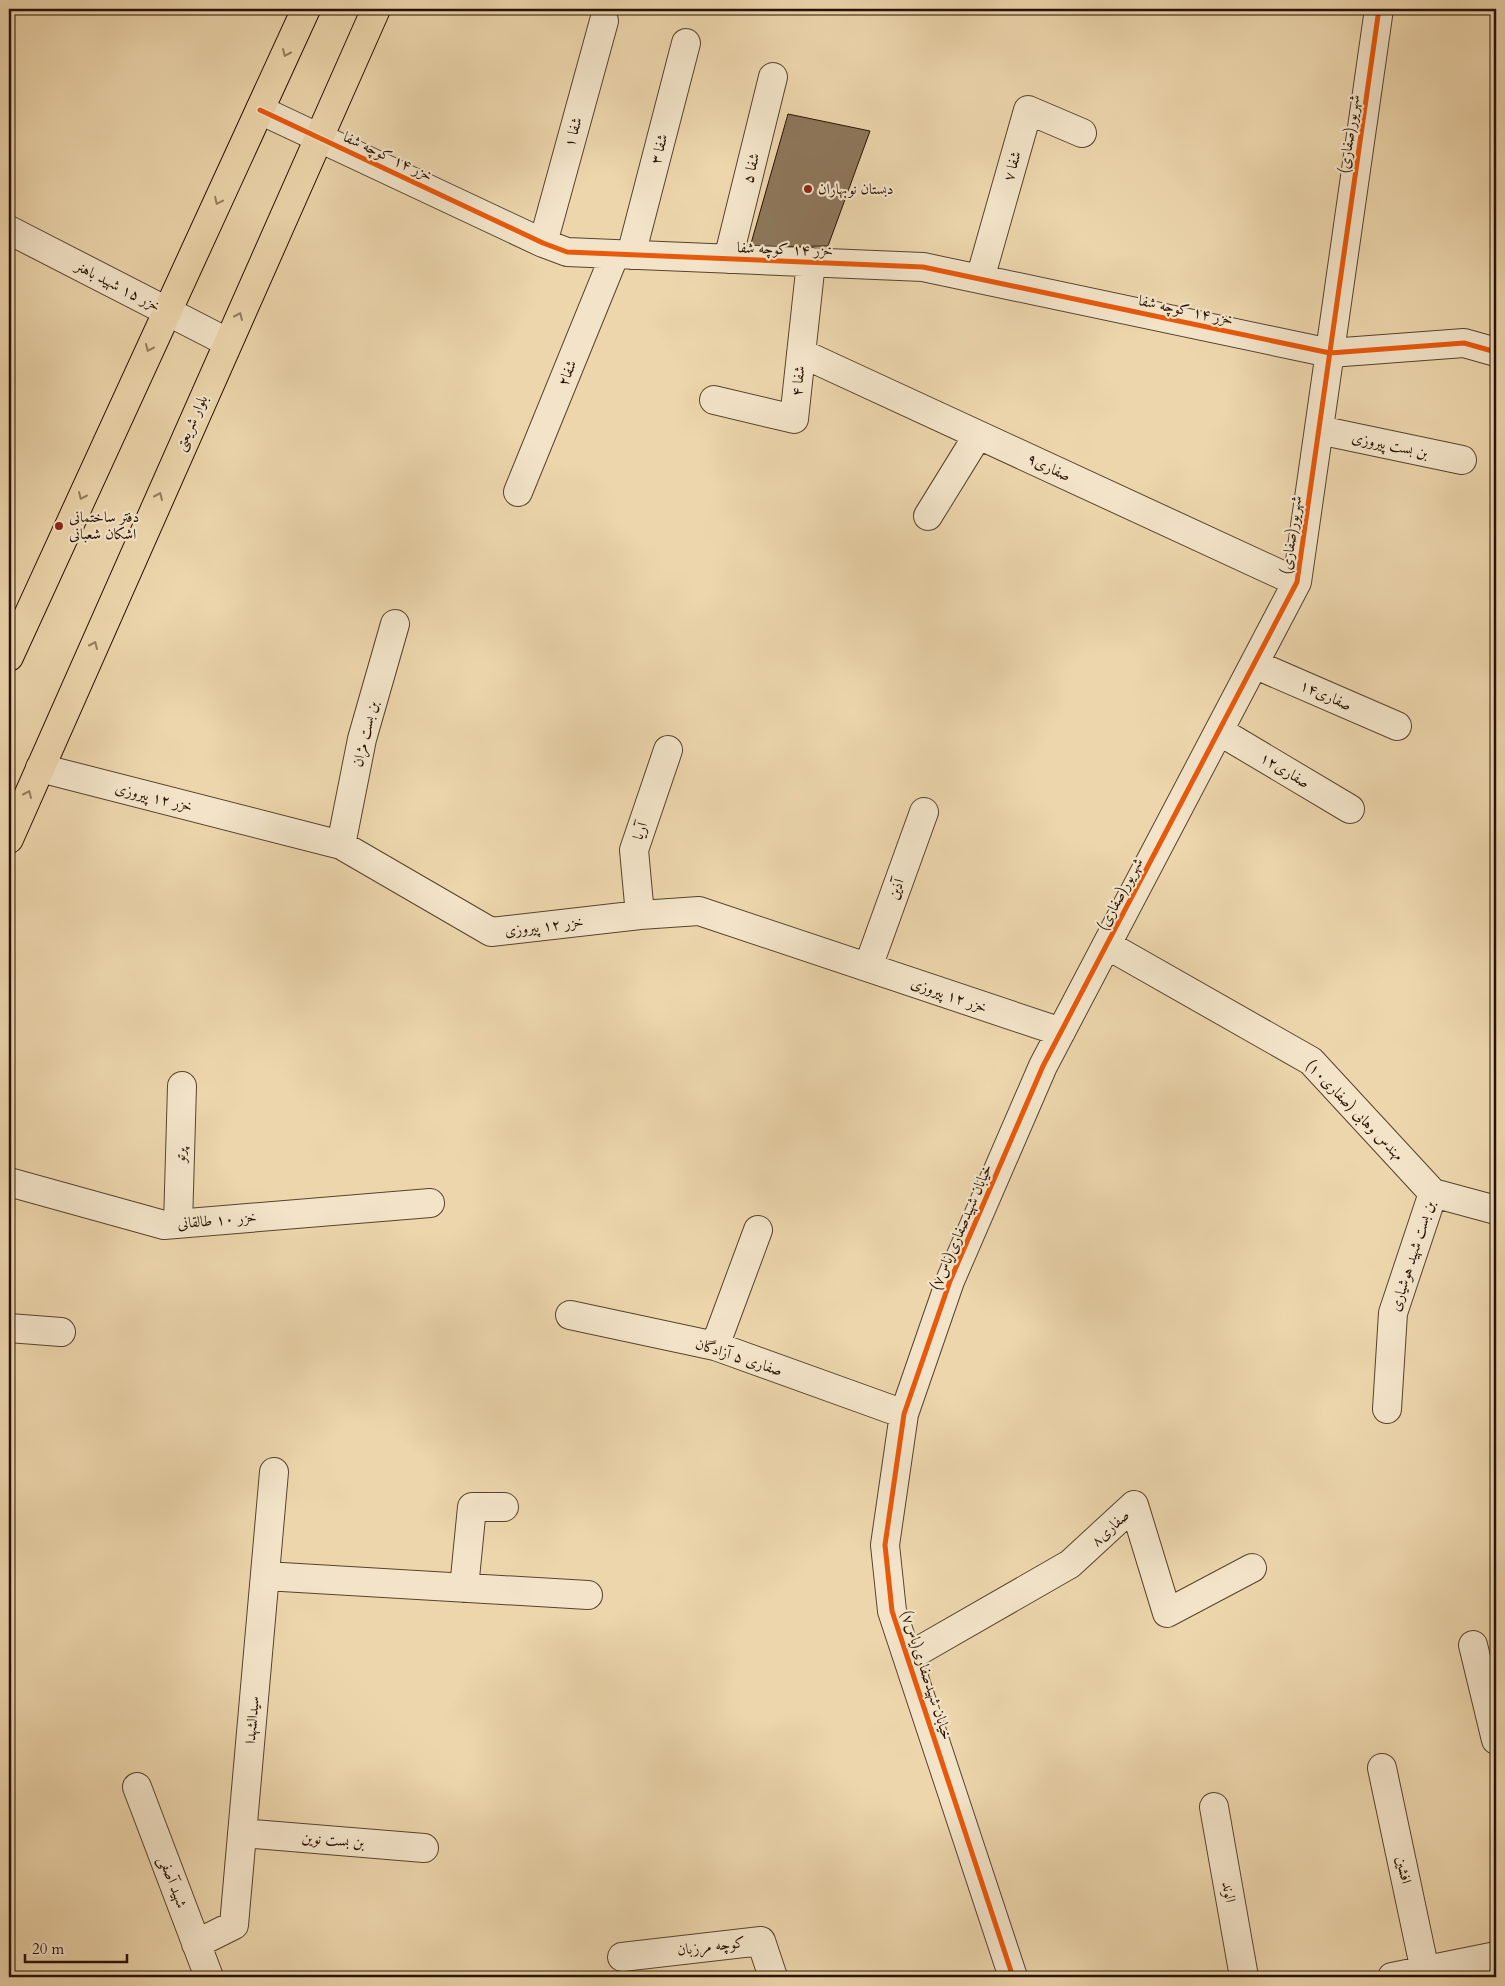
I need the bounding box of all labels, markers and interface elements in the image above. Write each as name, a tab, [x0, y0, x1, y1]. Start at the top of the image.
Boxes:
one-way arrow	[281, 48, 292, 57]
street label: شهریور(صفاری)	[1334, 93, 1364, 175]
street label: شفا ۱	[559, 115, 587, 149]
street label: خزر ۱۴ کوچه شفا	[340, 127, 436, 186]
street label: شفا ۳	[645, 132, 673, 166]
street label: شفا ۷	[998, 149, 1026, 183]
street label: شفا ۵	[738, 151, 764, 185]
place label: دبستان نوبهاران	[818, 179, 894, 199]
marker: دبستان نوبهاران	[802, 183, 814, 195]
one-way arrow	[213, 196, 224, 205]
street label: خزر ۱۴ کوچه شفا	[737, 237, 833, 262]
street label: خزر ۱۵ شهید باهنر	[70, 255, 164, 316]
street label: خزر ۱۴ کوچه شفا	[1137, 290, 1235, 331]
one-way arrow	[232, 312, 243, 321]
one-way arrow	[145, 343, 155, 352]
street label: شفا۲	[553, 357, 581, 389]
street label: شفا ۴	[786, 365, 810, 397]
street label: بلوار شریعتی	[170, 392, 213, 455]
street label: بن بست پیروزی	[1350, 427, 1430, 464]
street label: صفاری۹	[1024, 448, 1074, 486]
one-way arrow	[77, 491, 88, 500]
one-way arrow	[153, 492, 164, 501]
street label: شهریور(صفاری)	[1276, 494, 1306, 576]
place label: دفتر ساختمانی اشکان شعبانی	[69, 507, 139, 544]
marker: دفتر ساختمانی اشکان شعبانی	[53, 520, 65, 532]
one-way arrow	[87, 641, 98, 650]
street label: صفاری۱۴	[1297, 675, 1355, 715]
street label: بن بست مژان	[347, 699, 384, 769]
street label: صفاری۱۲	[1256, 747, 1314, 793]
street label: خزر ۱۲ پیروزی	[113, 778, 195, 817]
one-way arrow	[22, 790, 33, 799]
street label: آریا	[628, 818, 653, 842]
street label: شهریور(صفاری)	[1092, 854, 1148, 934]
street label: آذین	[883, 874, 910, 902]
street label: خزر ۱۲ پیروزی	[503, 911, 585, 942]
street label: خزر ۱۲ پیروزی	[908, 973, 990, 1018]
street label: مهندس وهابی (صفاری۱۰)	[1301, 1055, 1409, 1166]
street label: پرتو	[170, 1146, 190, 1165]
street label: خیابان شهیدصفاری(یاس۷)	[925, 1161, 997, 1293]
street label: بن بست شهید هوشیاری	[1385, 1198, 1439, 1314]
street label: خزر ۱۰ طالقانی	[177, 1207, 257, 1233]
street label: صفاری ۵ آزادگان	[693, 1334, 785, 1380]
street label: صفاری۸	[1086, 1505, 1134, 1551]
street label: خیابان شهیدصفاری(یاس۷)	[897, 1608, 957, 1742]
street label: سیدالشهدا	[240, 1695, 264, 1745]
street label: بن بست نوین	[301, 1827, 365, 1853]
street label: شهید آصفی	[153, 1853, 192, 1911]
street label: افشین	[1391, 1854, 1417, 1886]
street label: الوند	[1217, 1880, 1241, 1904]
scale bar	[25, 1931, 128, 1963]
street label: کوچه مرزبان	[676, 1932, 746, 1961]
text: 20 m	[32, 1939, 64, 1959]

